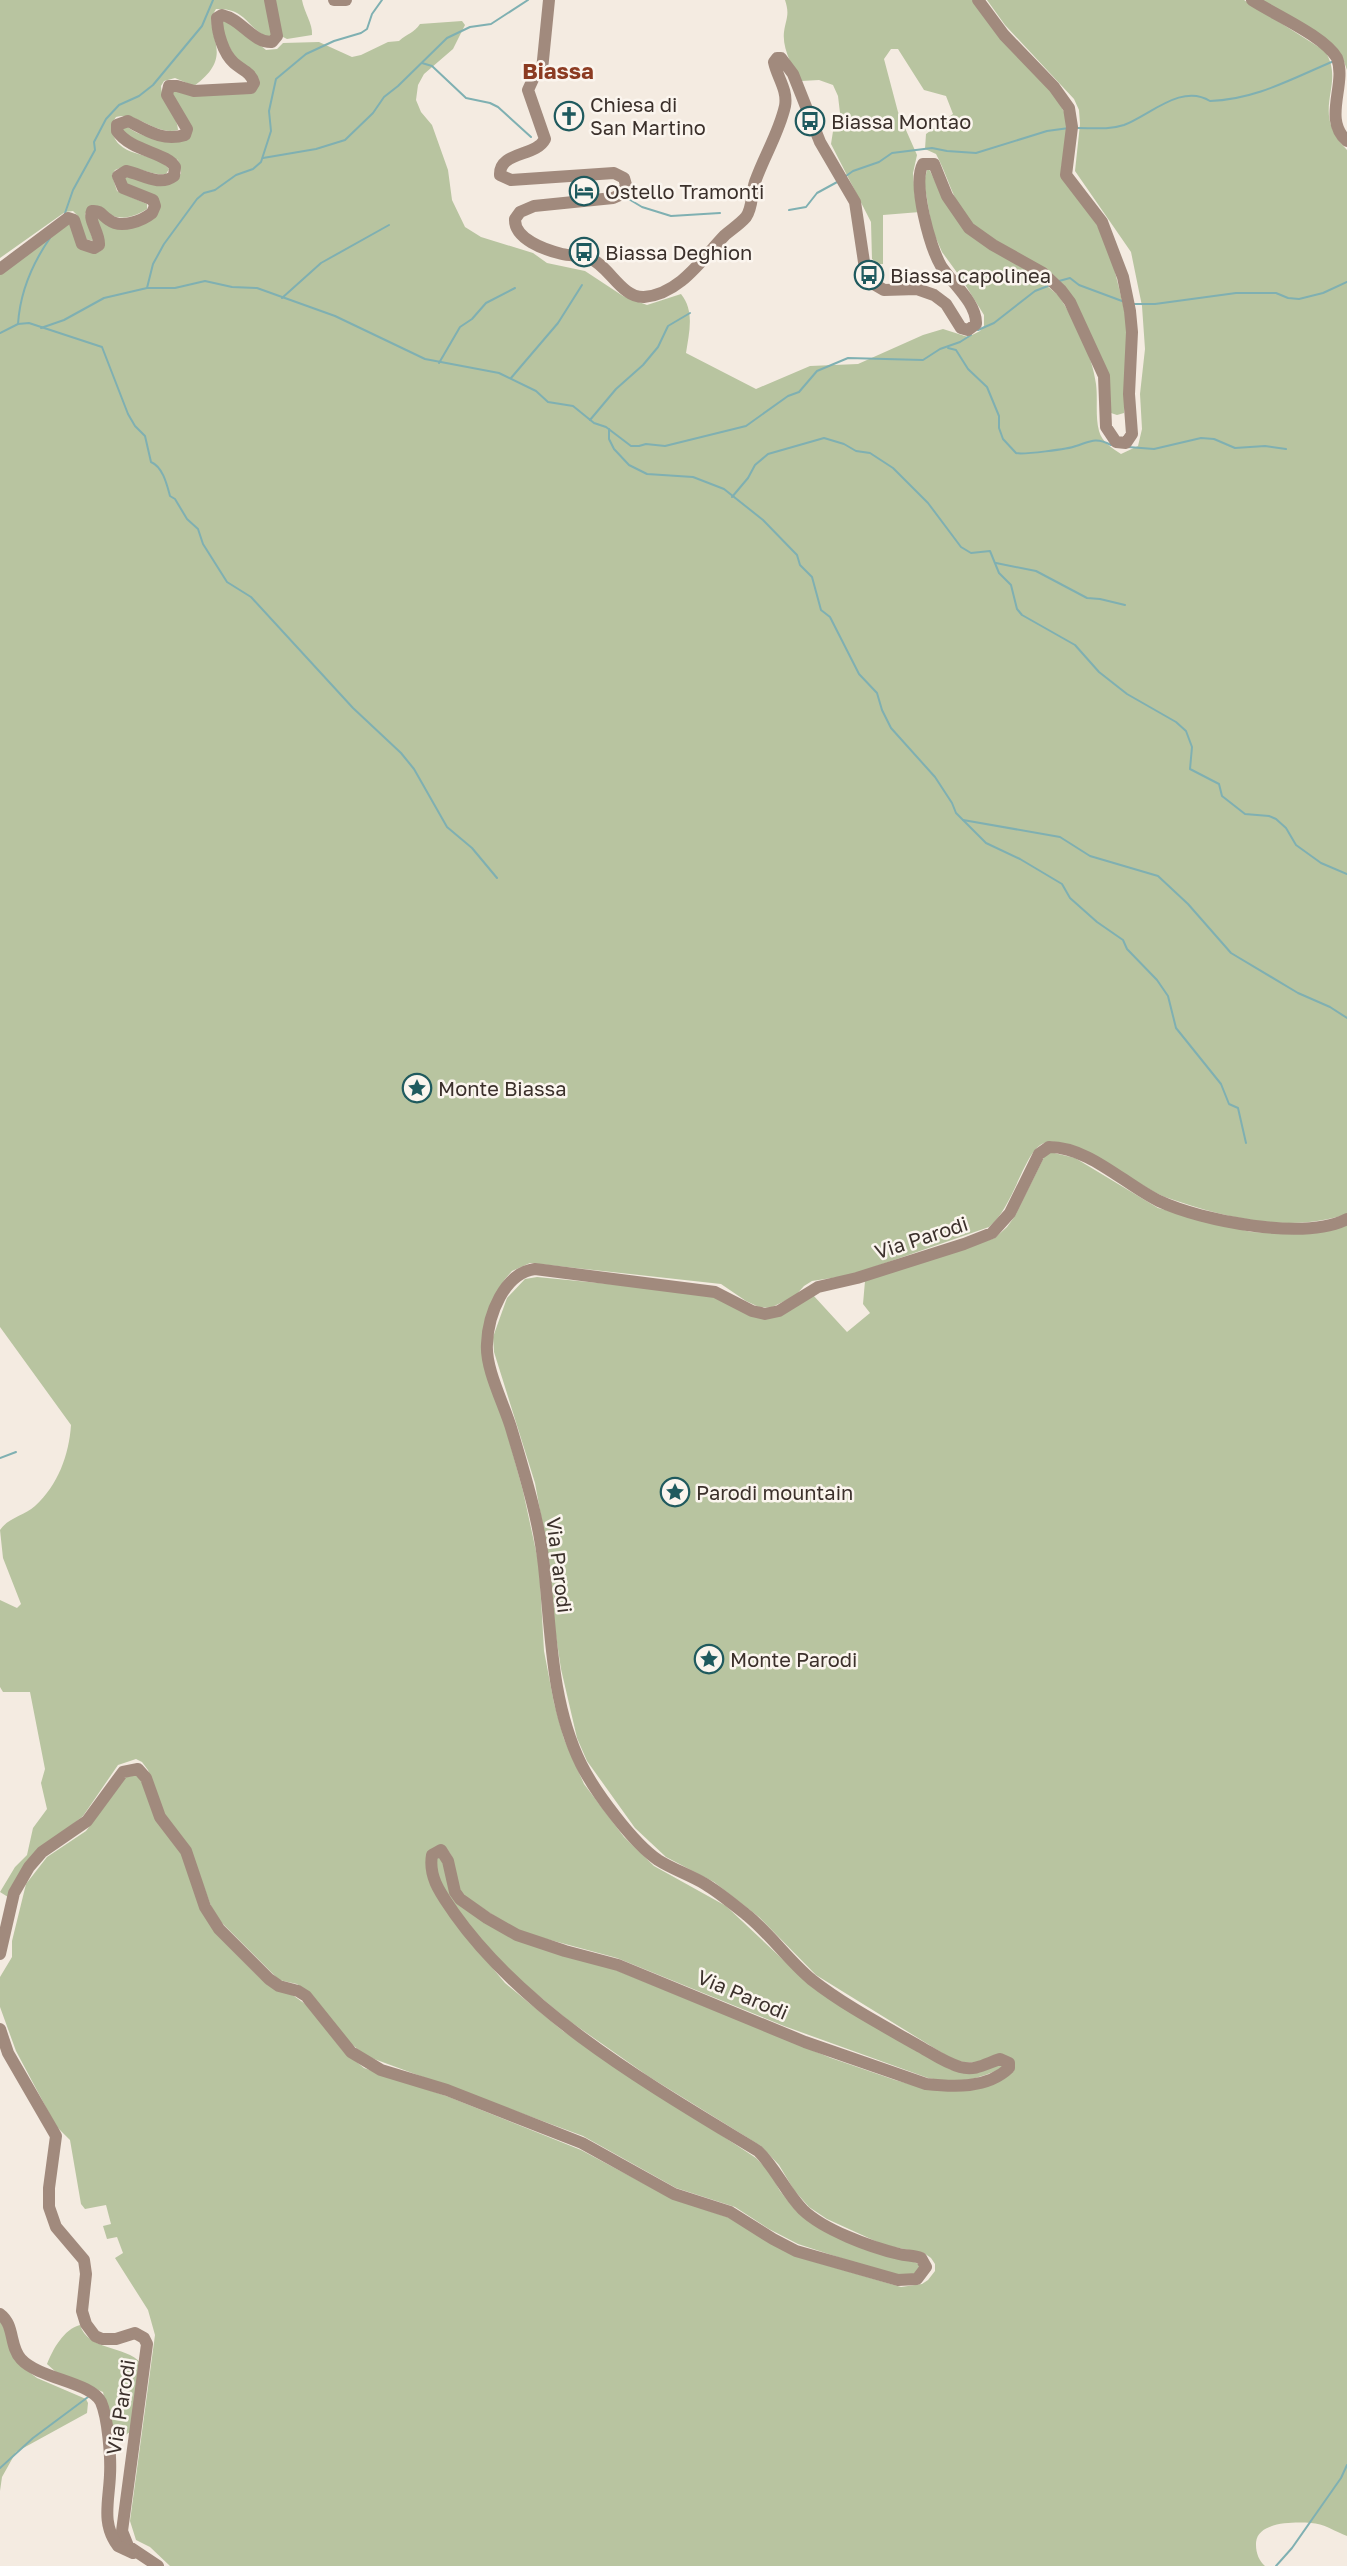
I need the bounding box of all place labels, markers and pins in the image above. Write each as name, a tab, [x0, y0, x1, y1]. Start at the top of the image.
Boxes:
place label: Chiesa di San Martino	[590, 92, 706, 139]
church icon: Chiesa di San Martino	[553, 100, 585, 132]
bus stop icon: Biassa Montao	[794, 105, 826, 137]
place label: Biassa Montao	[831, 109, 971, 133]
hotel icon: Ostello Tramonti	[568, 175, 600, 207]
place label: Ostello Tramonti	[605, 179, 764, 203]
bus stop icon: Biassa Deghion	[568, 236, 600, 268]
place label: Biassa Deghion	[605, 240, 752, 264]
bus stop icon: Biassa capolinea	[853, 259, 885, 291]
place label: Biassa capolinea	[890, 263, 1051, 287]
place icon: Monte Biassa	[401, 1072, 433, 1104]
place label: Monte Biassa	[438, 1076, 566, 1100]
place icon: Parodi mountain	[659, 1476, 691, 1508]
place label: Parodi mountain	[696, 1480, 853, 1504]
place icon: Monte Parodi	[693, 1643, 725, 1675]
place label: Monte Parodi	[730, 1647, 857, 1671]

